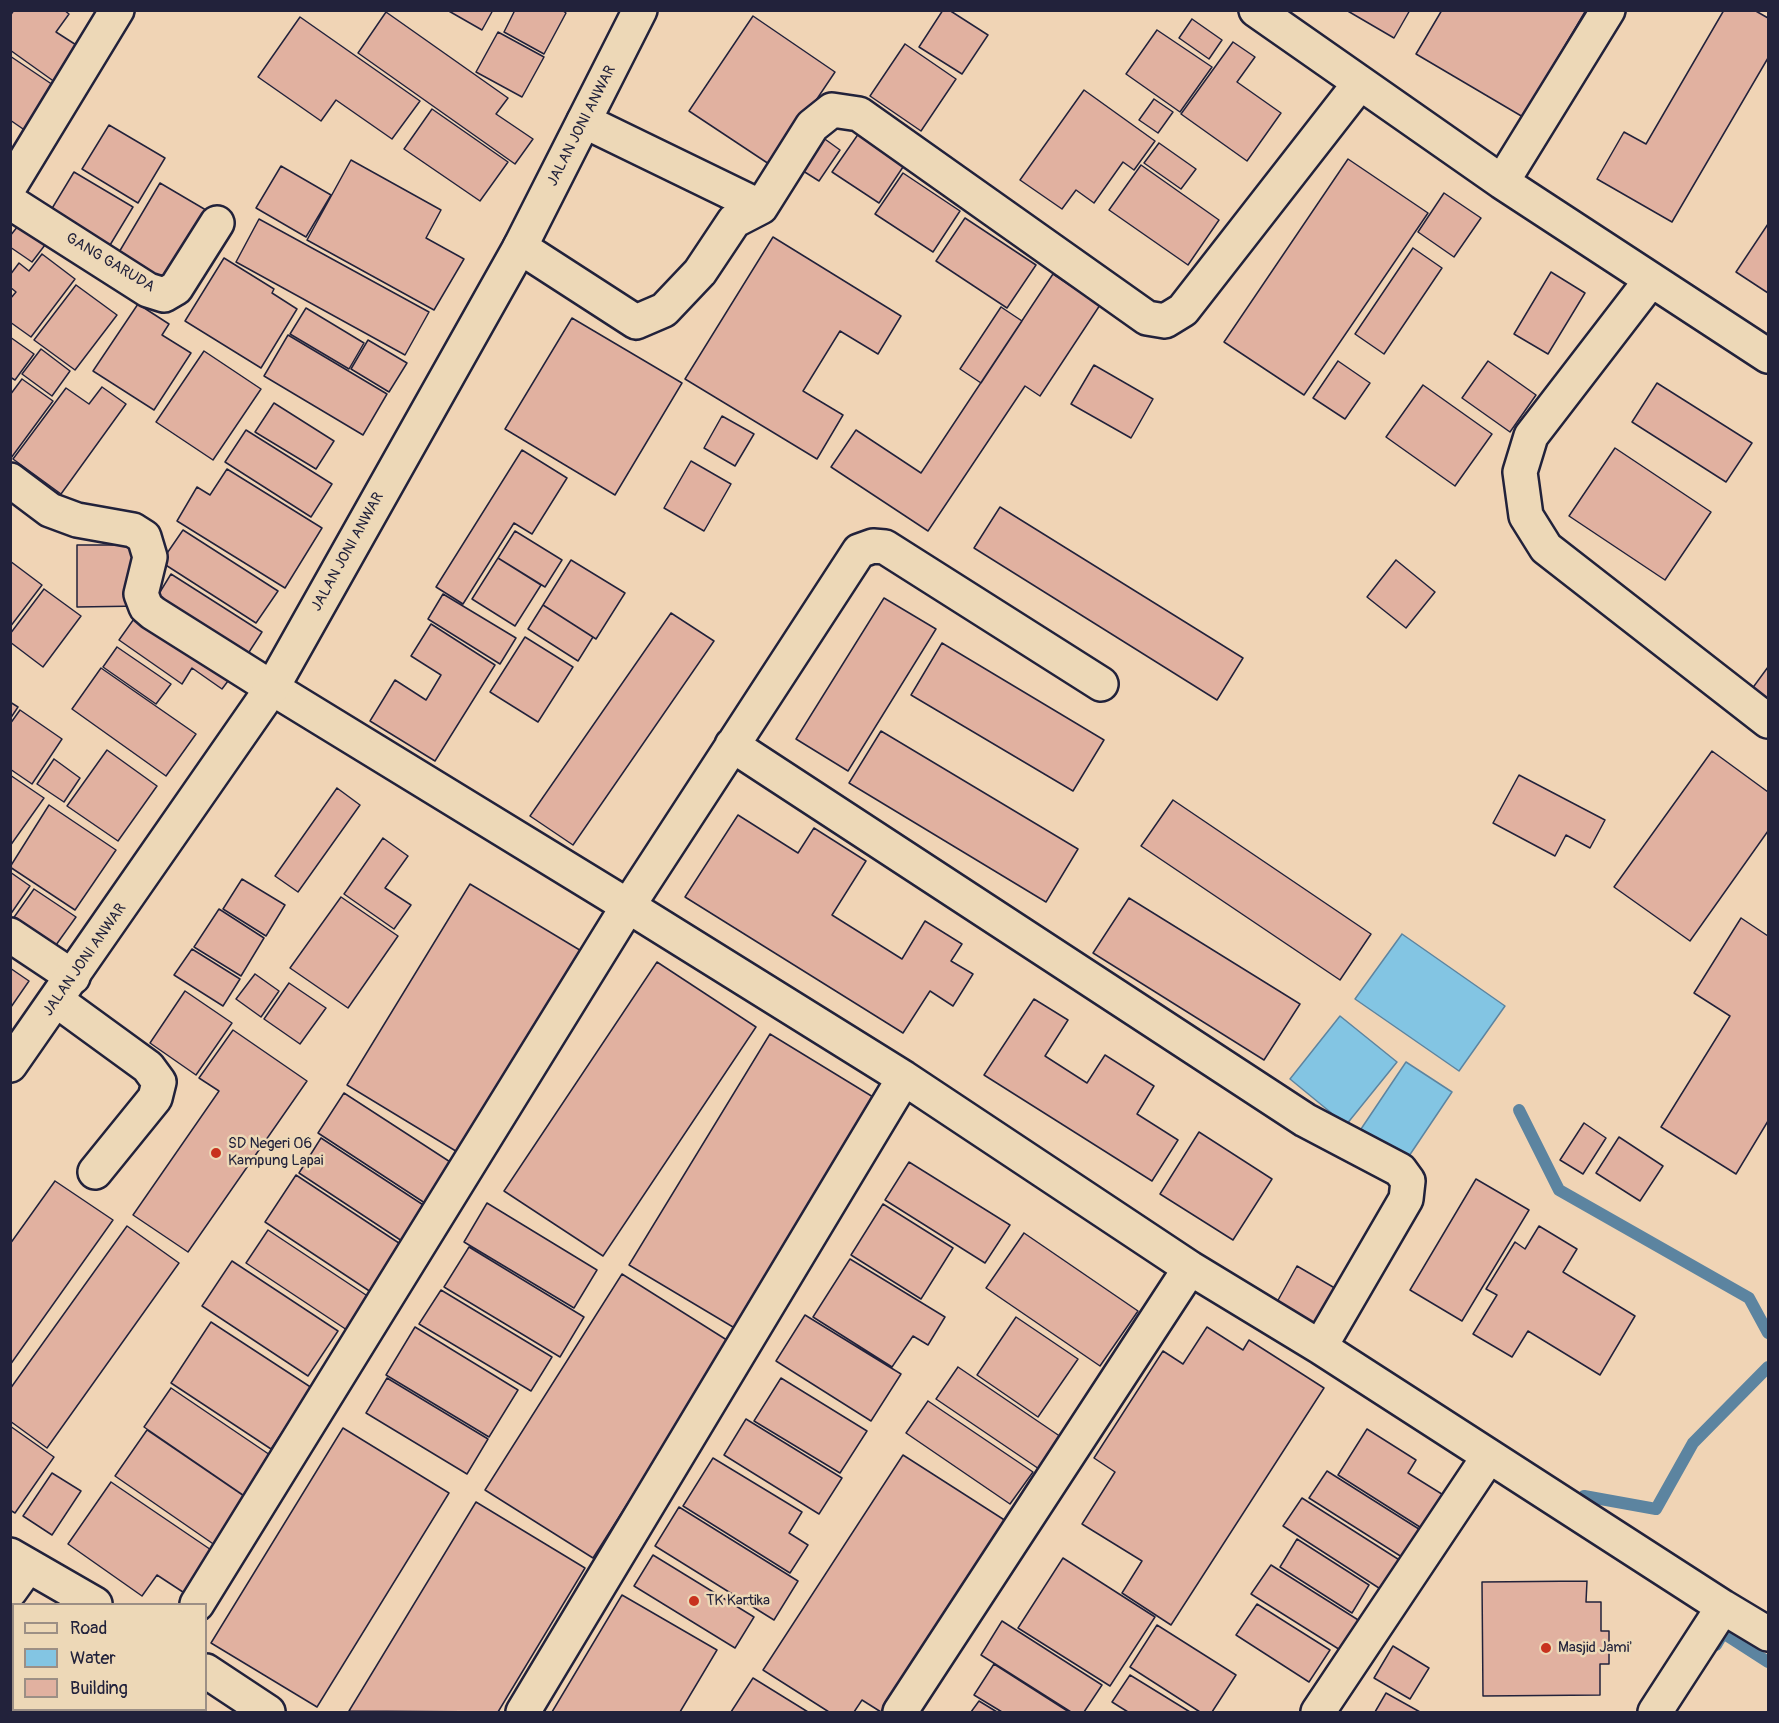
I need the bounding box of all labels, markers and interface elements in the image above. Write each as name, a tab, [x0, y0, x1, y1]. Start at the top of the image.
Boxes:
street label: JALAN JONI ANWAR	[544, 63, 620, 189]
street label: GANG GARUDA	[62, 229, 158, 297]
street label: JALAN JONI ANWAR	[308, 489, 388, 615]
street label: JALAN JONI ANWAR	[39, 900, 131, 1020]
place label: SD Negeri 06 Kampung Lapai	[228, 1135, 323, 1170]
marker: SD Negeri 06 Kampung Lapai	[209, 1146, 223, 1160]
place label: TK Kartika	[706, 1592, 770, 1610]
marker: TK Kartika	[687, 1594, 701, 1608]
legend	[12, 1603, 207, 1711]
text: Road	[70, 1617, 107, 1640]
place label: Masjid Jami'	[1558, 1639, 1632, 1657]
marker: Masjid Jami'	[1539, 1641, 1553, 1655]
text: Water	[70, 1647, 116, 1670]
text: Building	[70, 1677, 128, 1700]

